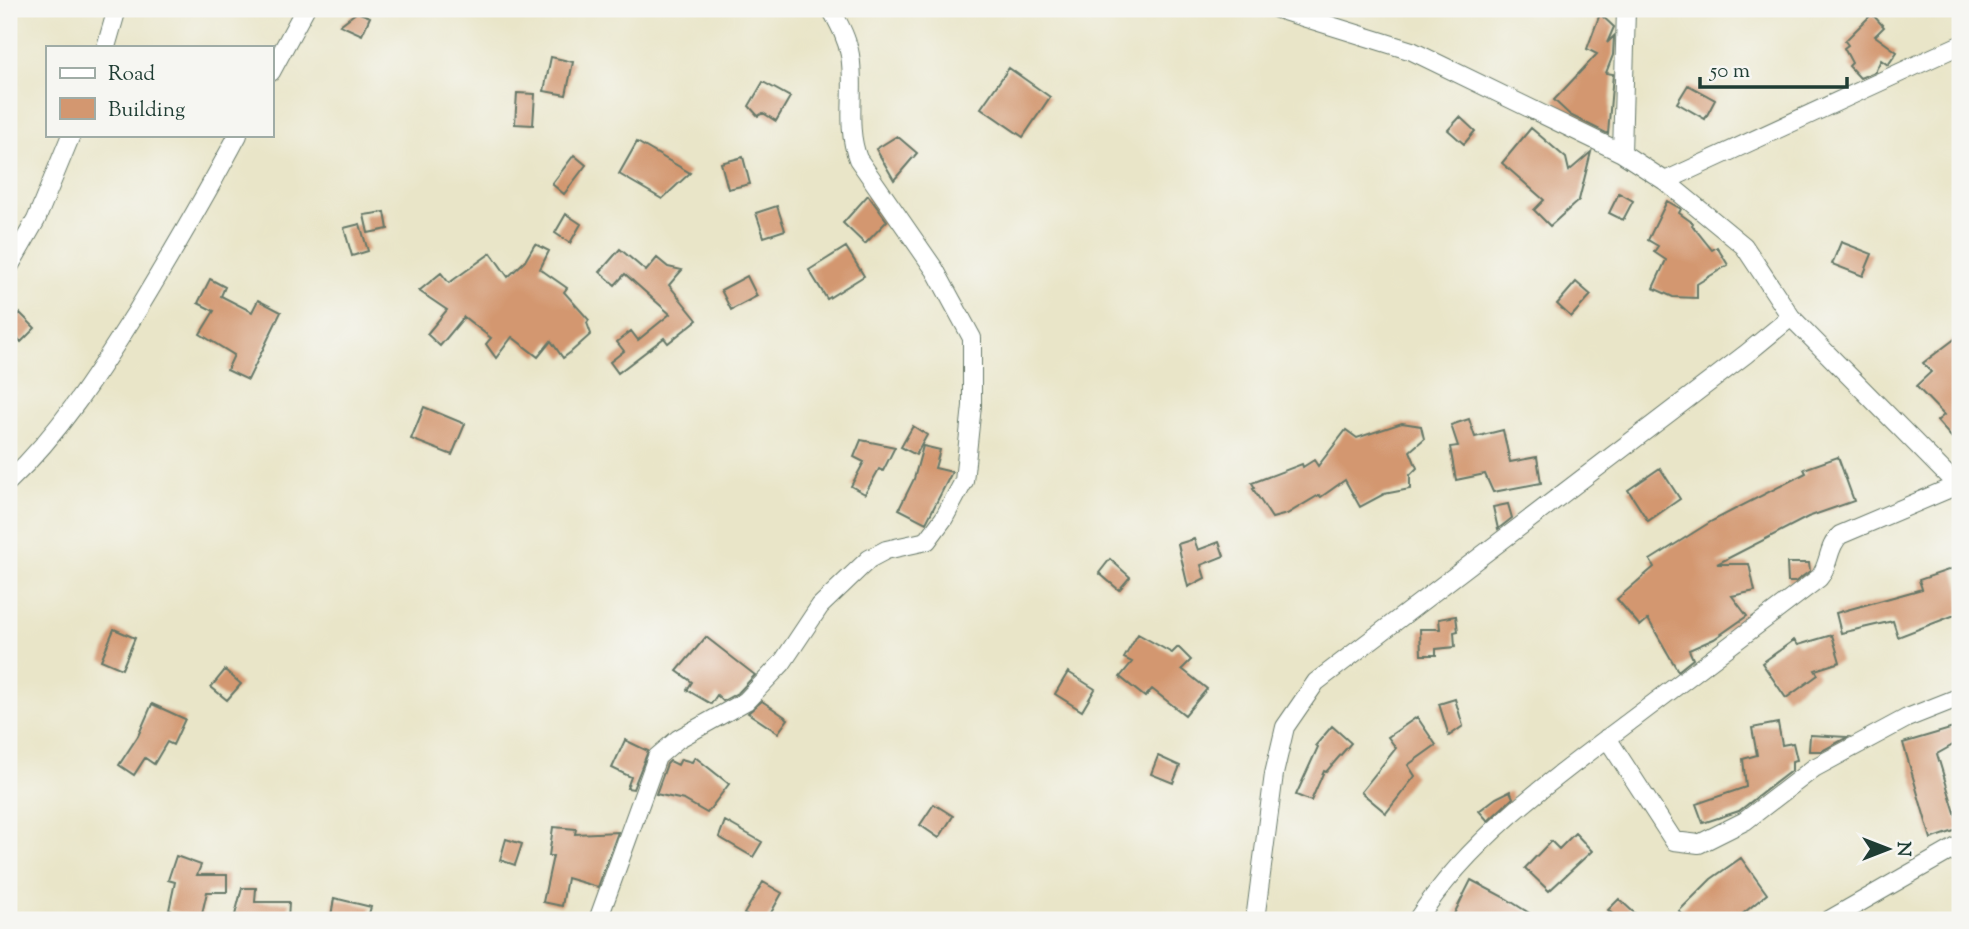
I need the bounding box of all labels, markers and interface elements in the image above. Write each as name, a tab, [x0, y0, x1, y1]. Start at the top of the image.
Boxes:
legend	[46, 46, 273, 136]
scale bar	[1700, 46, 1846, 90]
text: 50 m	[1709, 57, 1750, 87]
text: Road	[108, 60, 155, 90]
text: Building	[108, 96, 185, 126]
north arrow	[1854, 814, 1924, 884]
text: N	[1889, 841, 1916, 857]

